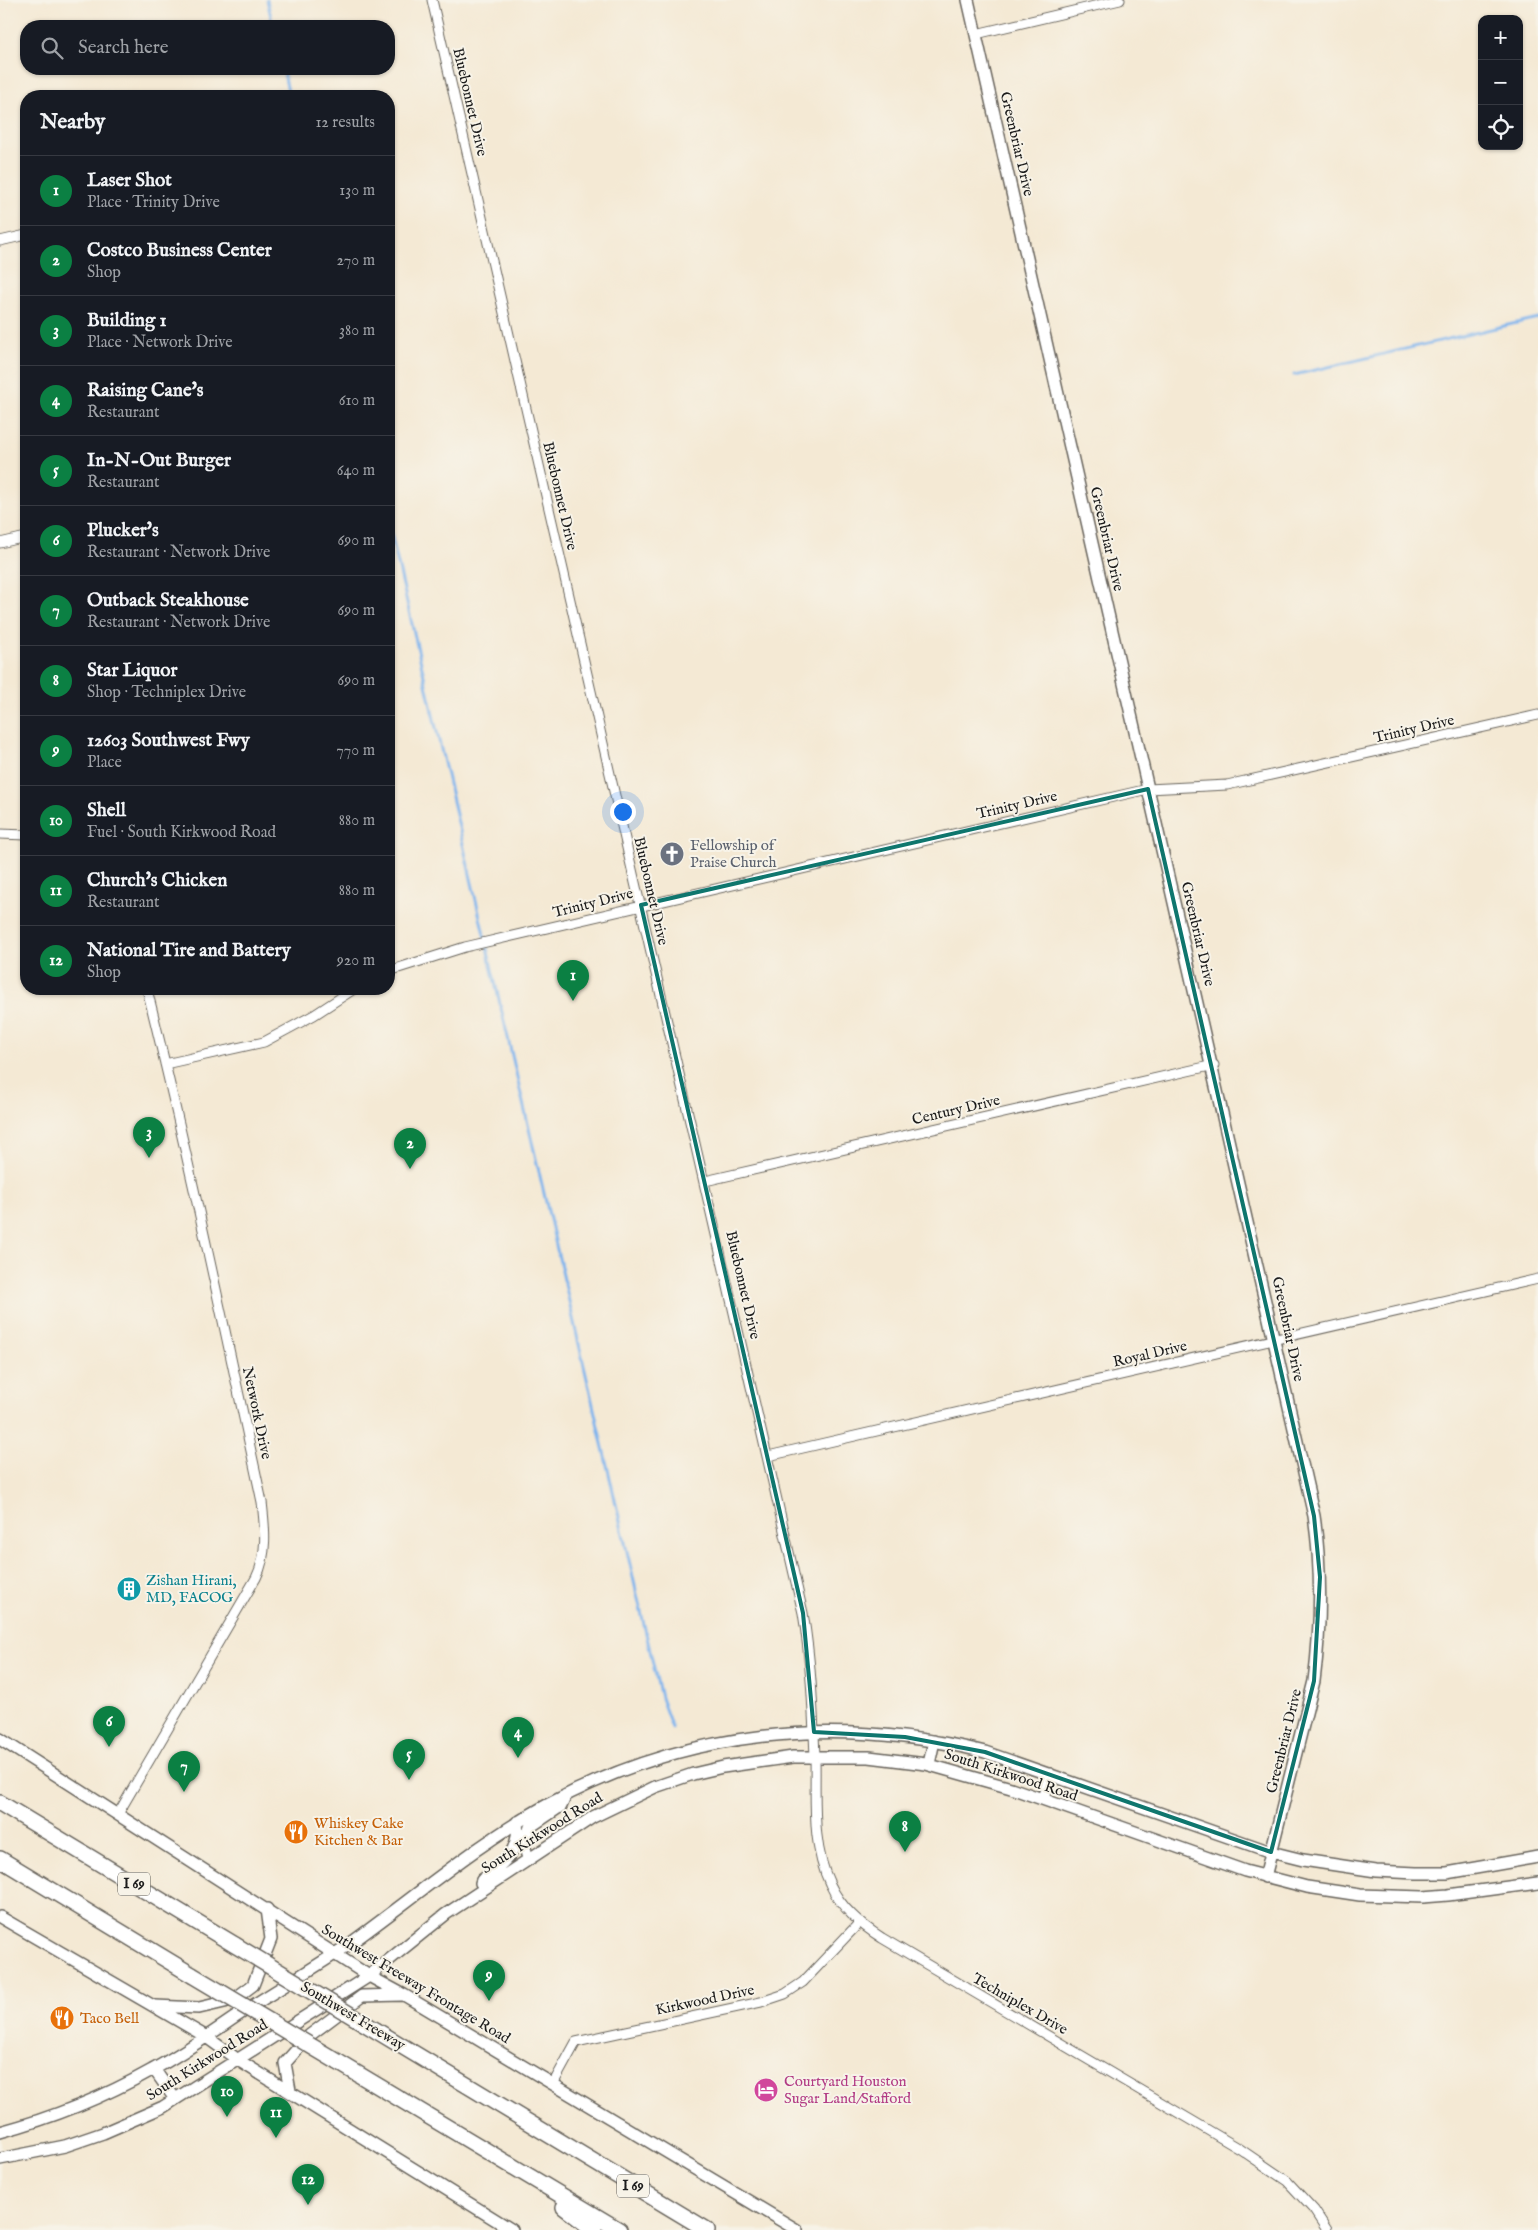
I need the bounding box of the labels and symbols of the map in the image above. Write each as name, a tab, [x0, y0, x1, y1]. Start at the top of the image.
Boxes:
street label: Bluebonnet Drive	[448, 46, 492, 158]
street label: Greenbriar Drive	[996, 90, 1038, 198]
street label: Bluebonnet Drive	[538, 440, 582, 552]
street label: Greenbriar Drive	[1086, 485, 1128, 593]
street label: Trinity Drive	[1372, 710, 1456, 747]
street label: Trinity Drive	[975, 786, 1059, 823]
your location	[610, 799, 636, 825]
street label: Bluebonnet Drive	[629, 835, 673, 947]
place label: Fellowship of Praise Church	[690, 836, 777, 872]
church icon: Fellowship of Praise Church	[659, 841, 685, 867]
street label: Greenbriar Drive	[1177, 880, 1219, 988]
street label: Trinity Drive	[551, 884, 635, 922]
pin: 1	[557, 960, 589, 1001]
street label: Century Drive	[910, 1091, 1002, 1129]
pin: 3	[133, 1117, 165, 1158]
pin: 2	[394, 1128, 426, 1169]
street label: Bluebonnet Drive	[721, 1229, 765, 1341]
street label: Greenbriar Drive	[1268, 1275, 1308, 1383]
street label: Royal Drive	[1111, 1336, 1189, 1372]
street label: Network Drive	[238, 1365, 276, 1461]
place label: Zishan Hirani, MD, FACOG	[146, 1571, 236, 1607]
building icon: Zishan Hirani, MD, FACOG	[116, 1576, 142, 1602]
street label: Greenbriar Drive	[1262, 1687, 1306, 1795]
pin: 6	[93, 1706, 125, 1747]
pin: 4	[502, 1717, 534, 1758]
pin: 5	[393, 1739, 425, 1780]
street label: South Kirkwood Road	[942, 1744, 1081, 1806]
pin: 7	[168, 1751, 200, 1792]
street label: South Kirkwood Road	[478, 1788, 607, 1878]
pin: 8	[889, 1811, 921, 1852]
place label: Whiskey Cake Kitchen & Bar	[314, 1814, 404, 1850]
restaurant icon: Whiskey Cake Kitchen & Bar	[283, 1819, 309, 1845]
road number: I 69	[118, 1872, 150, 1896]
street label: Southwest Freeway Frontage Road	[318, 1920, 514, 2048]
pin: 9	[473, 1960, 505, 2001]
street label: Techniplex Drive	[969, 1969, 1071, 2039]
street label: Southwest Freeway	[297, 1978, 409, 2054]
street label: Kirkwood Drive	[654, 1980, 756, 2020]
restaurant icon: Taco Bell	[49, 2005, 75, 2031]
place label: Taco Bell	[80, 2009, 140, 2028]
street label: South Kirkwood Road	[143, 2015, 272, 2105]
place label: Courtyard Houston Sugar Land/Stafford	[784, 2072, 912, 2108]
pin: 10	[211, 2076, 243, 2117]
hotel icon: Courtyard Houston Sugar Land/Stafford	[753, 2077, 779, 2103]
pin: 11	[260, 2097, 292, 2138]
pin: 12	[292, 2164, 324, 2205]
road number: I 69	[617, 2174, 649, 2198]

